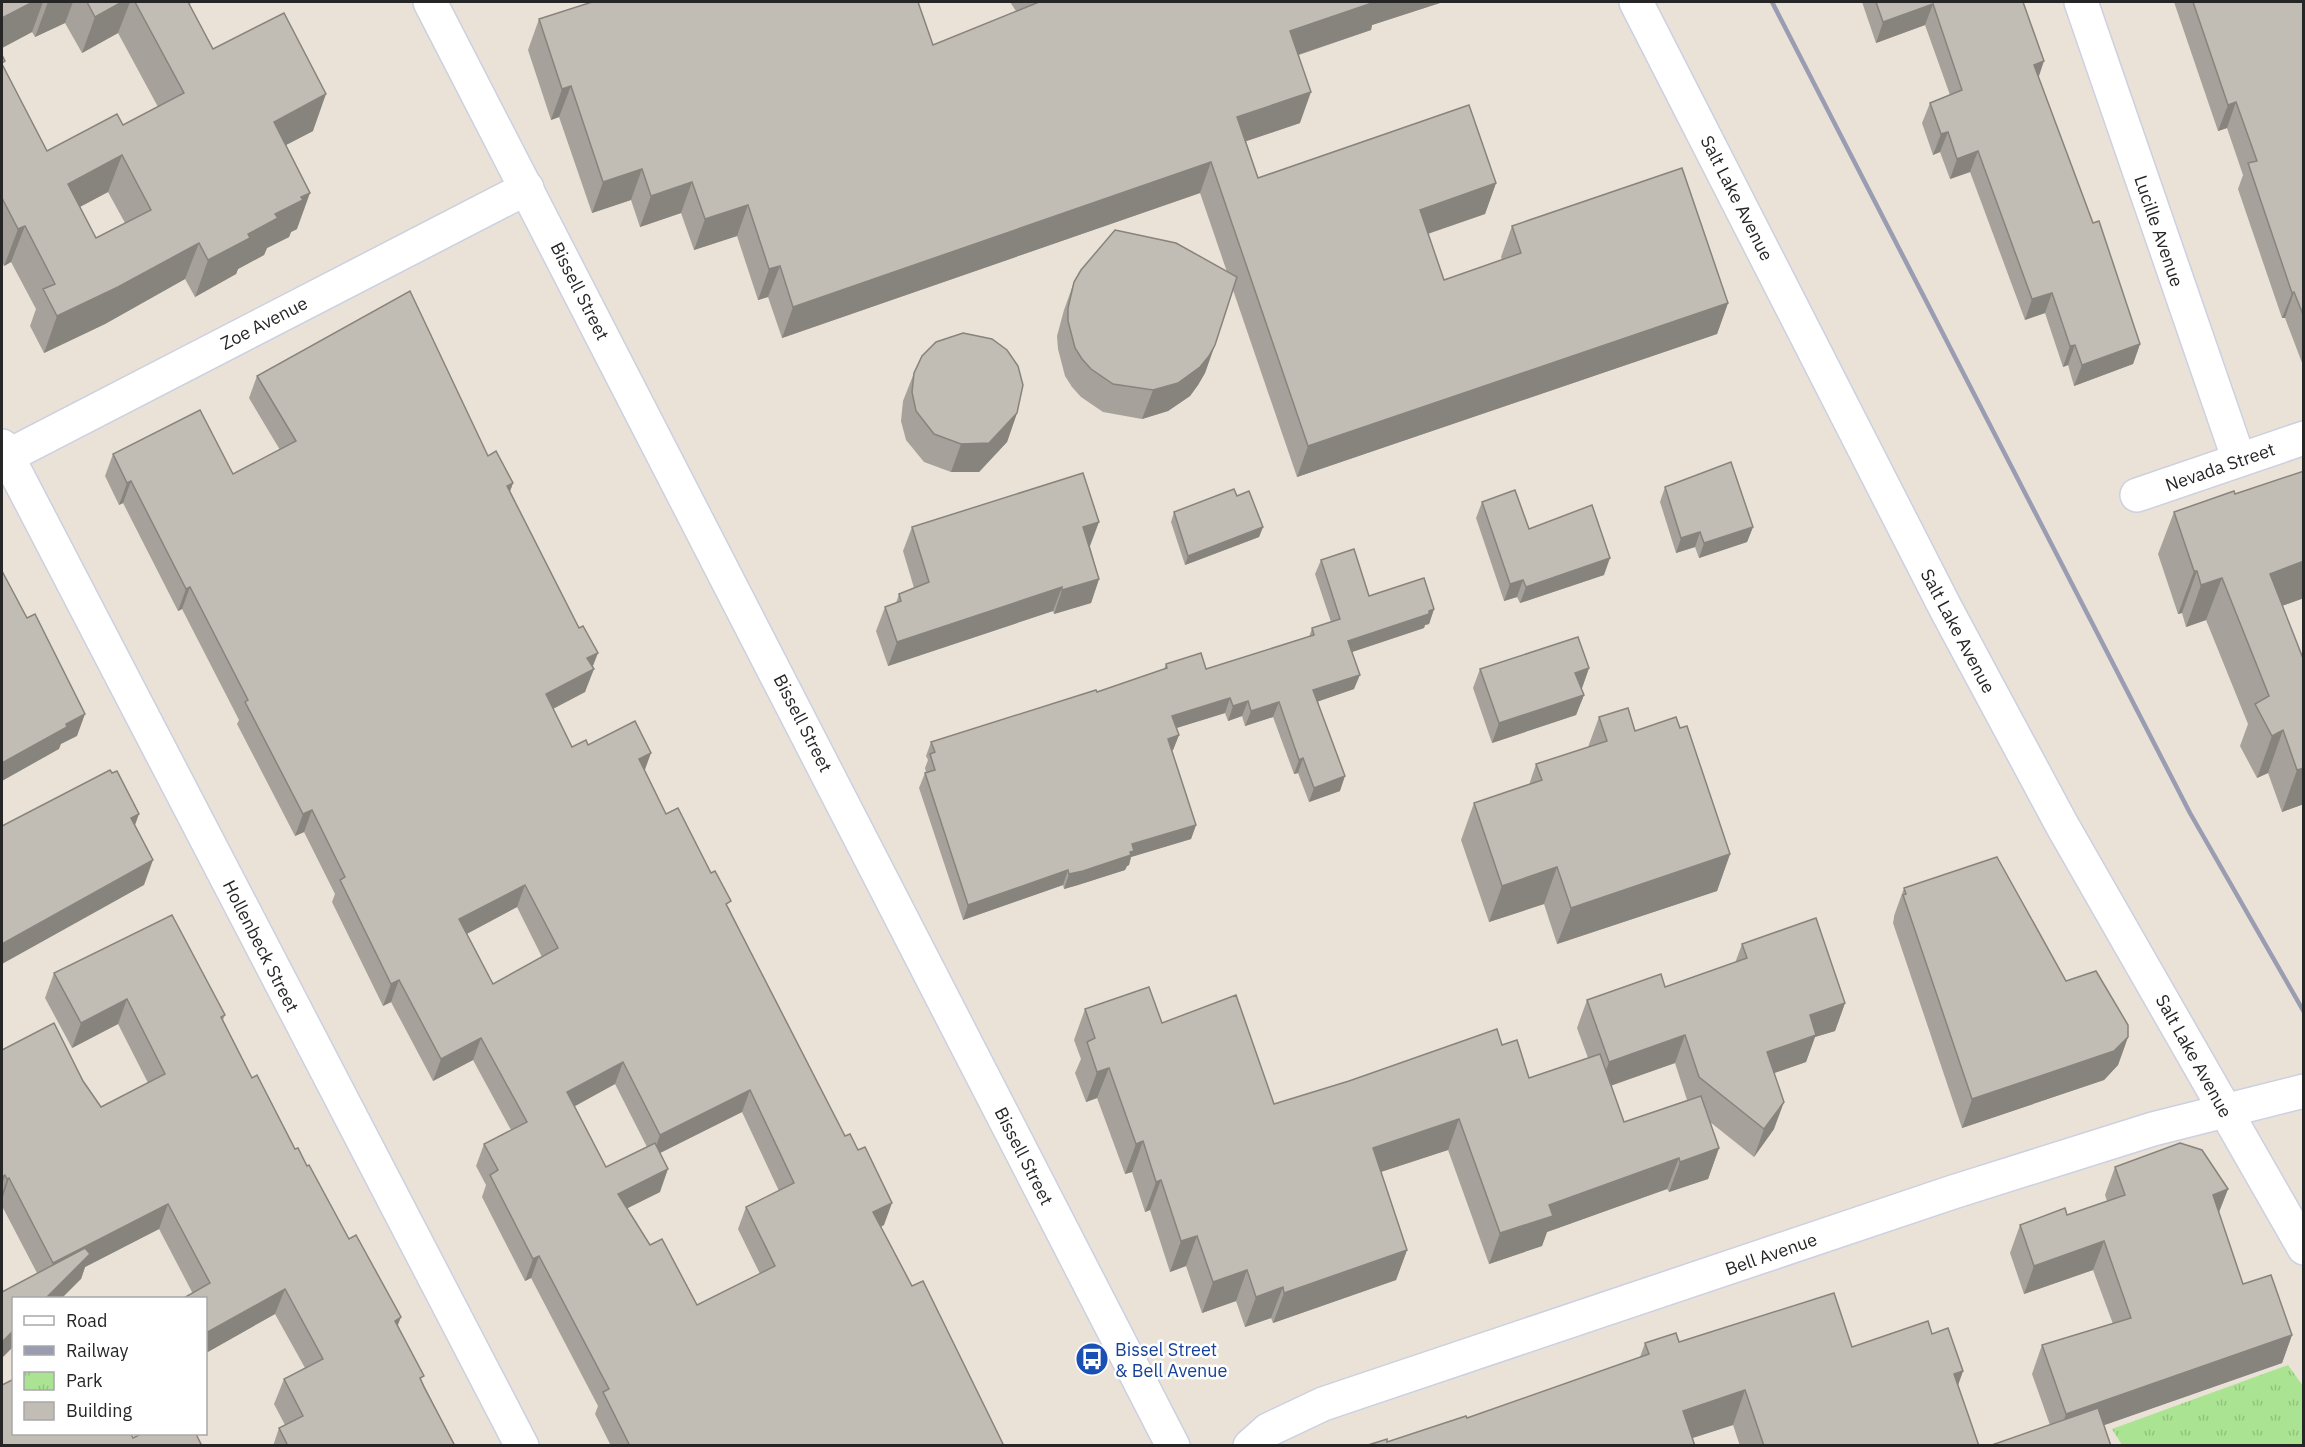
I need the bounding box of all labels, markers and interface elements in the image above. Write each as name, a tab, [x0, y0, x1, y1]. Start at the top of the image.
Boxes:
street label: Salt Lake Avenue	[1696, 132, 1779, 265]
street label: Lucille Avenue	[2129, 172, 2189, 290]
street label: Bissell Street	[545, 238, 615, 344]
street label: Zoe Avenue	[217, 291, 311, 355]
street label: Nevada Street	[2162, 437, 2278, 497]
street label: Salt Lake Avenue	[1916, 565, 2000, 697]
street label: Bissell Street	[768, 670, 838, 776]
street label: Hollenbeck Street	[218, 876, 304, 1016]
street label: Salt Lake Avenue	[2151, 990, 2237, 1122]
street label: Bissell Street	[989, 1103, 1059, 1209]
street label: Bell Avenue	[1722, 1228, 1820, 1280]
legend	[12, 1297, 207, 1435]
text: Road	[66, 1309, 107, 1332]
place label: Bissel Street & Bell Avenue	[1115, 1338, 1228, 1382]
text: Railway	[66, 1339, 128, 1362]
bus stop icon: Bissel Street & Bell Avenue	[1074, 1341, 1110, 1377]
text: Park	[66, 1369, 103, 1392]
text: Building	[66, 1399, 133, 1422]

